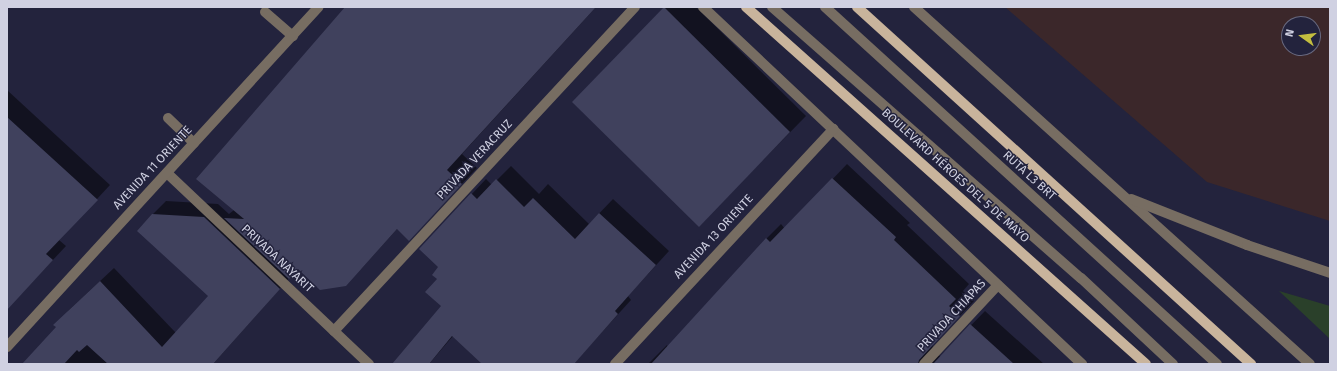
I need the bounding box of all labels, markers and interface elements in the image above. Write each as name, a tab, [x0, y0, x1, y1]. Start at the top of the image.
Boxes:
north arrow	[1281, 16, 1321, 56]
text: N	[1283, 28, 1297, 38]
street label: BOULEVARD HÉROES DEL 5 DE MAYO	[878, 106, 1032, 246]
street label: PRIVADA VERACRUZ	[434, 117, 516, 203]
street label: AVENIDA 11 ORIENTE	[111, 123, 195, 213]
street label: RUTA L3 BRT	[999, 148, 1059, 204]
street label: AVENIDA 13 ORIENTE	[671, 192, 757, 282]
street label: PRIVADA NAYARIT	[238, 222, 316, 296]
street label: PRIVADA CHIAPAS	[915, 277, 989, 355]

